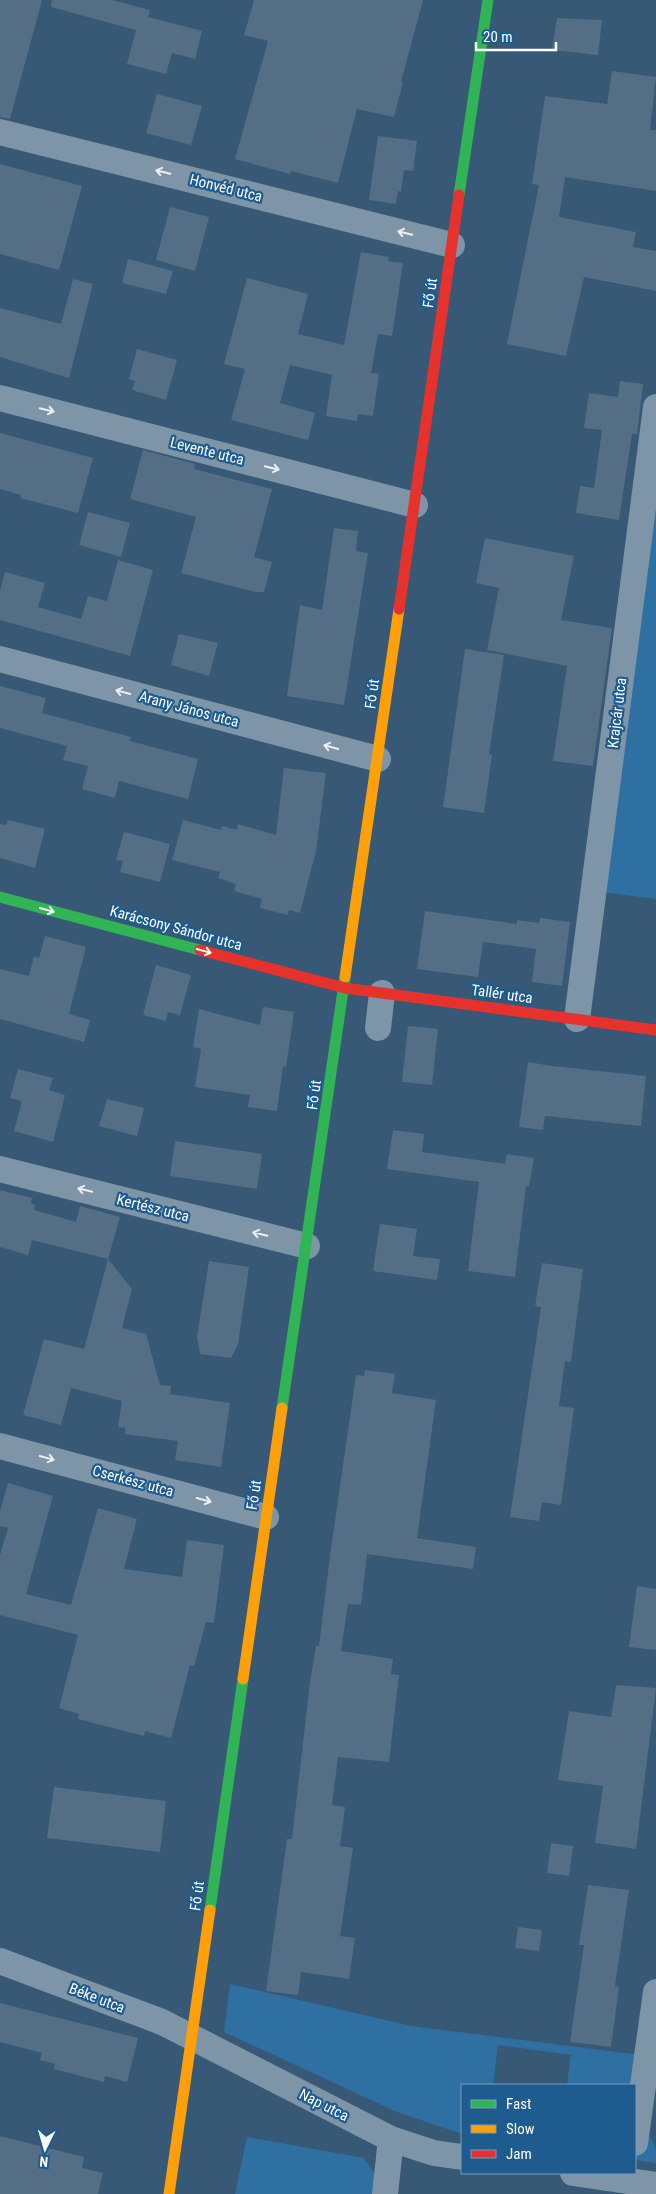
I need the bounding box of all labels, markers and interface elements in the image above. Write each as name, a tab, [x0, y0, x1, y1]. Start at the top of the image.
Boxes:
scale bar	[476, 20, 556, 52]
text: 20 m	[483, 28, 513, 46]
one-way arrow	[155, 167, 171, 177]
street label: Honvéd utca	[188, 170, 264, 206]
one-way arrow	[398, 228, 414, 237]
street label: Fő út	[419, 277, 441, 309]
one-way arrow	[39, 406, 55, 415]
street label: Levente utca	[168, 433, 246, 469]
one-way arrow	[264, 464, 280, 473]
street label: Krajcár utca	[604, 677, 630, 749]
street label: Fő út	[361, 678, 383, 710]
one-way arrow	[115, 686, 131, 696]
street label: Arany János utca	[137, 687, 241, 731]
one-way arrow	[323, 741, 339, 751]
street label: Karácsony Sándor utca	[108, 902, 244, 954]
one-way arrow	[39, 905, 55, 915]
one-way arrow	[196, 947, 212, 956]
street label: Tallér utca	[470, 981, 534, 1007]
street label: Fő út	[303, 1079, 325, 1111]
one-way arrow	[78, 1185, 94, 1194]
street label: Kertész utca	[115, 1190, 191, 1226]
one-way arrow	[252, 1229, 268, 1238]
one-way arrow	[39, 1454, 55, 1464]
street label: Cserkész utca	[90, 1462, 176, 1500]
street label: Fő út	[243, 1479, 265, 1511]
one-way arrow	[196, 1496, 212, 1506]
street label: Fő út	[186, 1880, 208, 1912]
street label: Béke utca	[67, 1979, 127, 2017]
legend	[461, 2084, 636, 2174]
street label: Nap utca	[296, 2085, 352, 2125]
text: Fast	[506, 2095, 531, 2113]
text: Slow	[506, 2120, 535, 2138]
north arrow	[20, 2124, 70, 2174]
text: Jam	[506, 2145, 532, 2163]
text: N	[39, 2154, 49, 2170]

